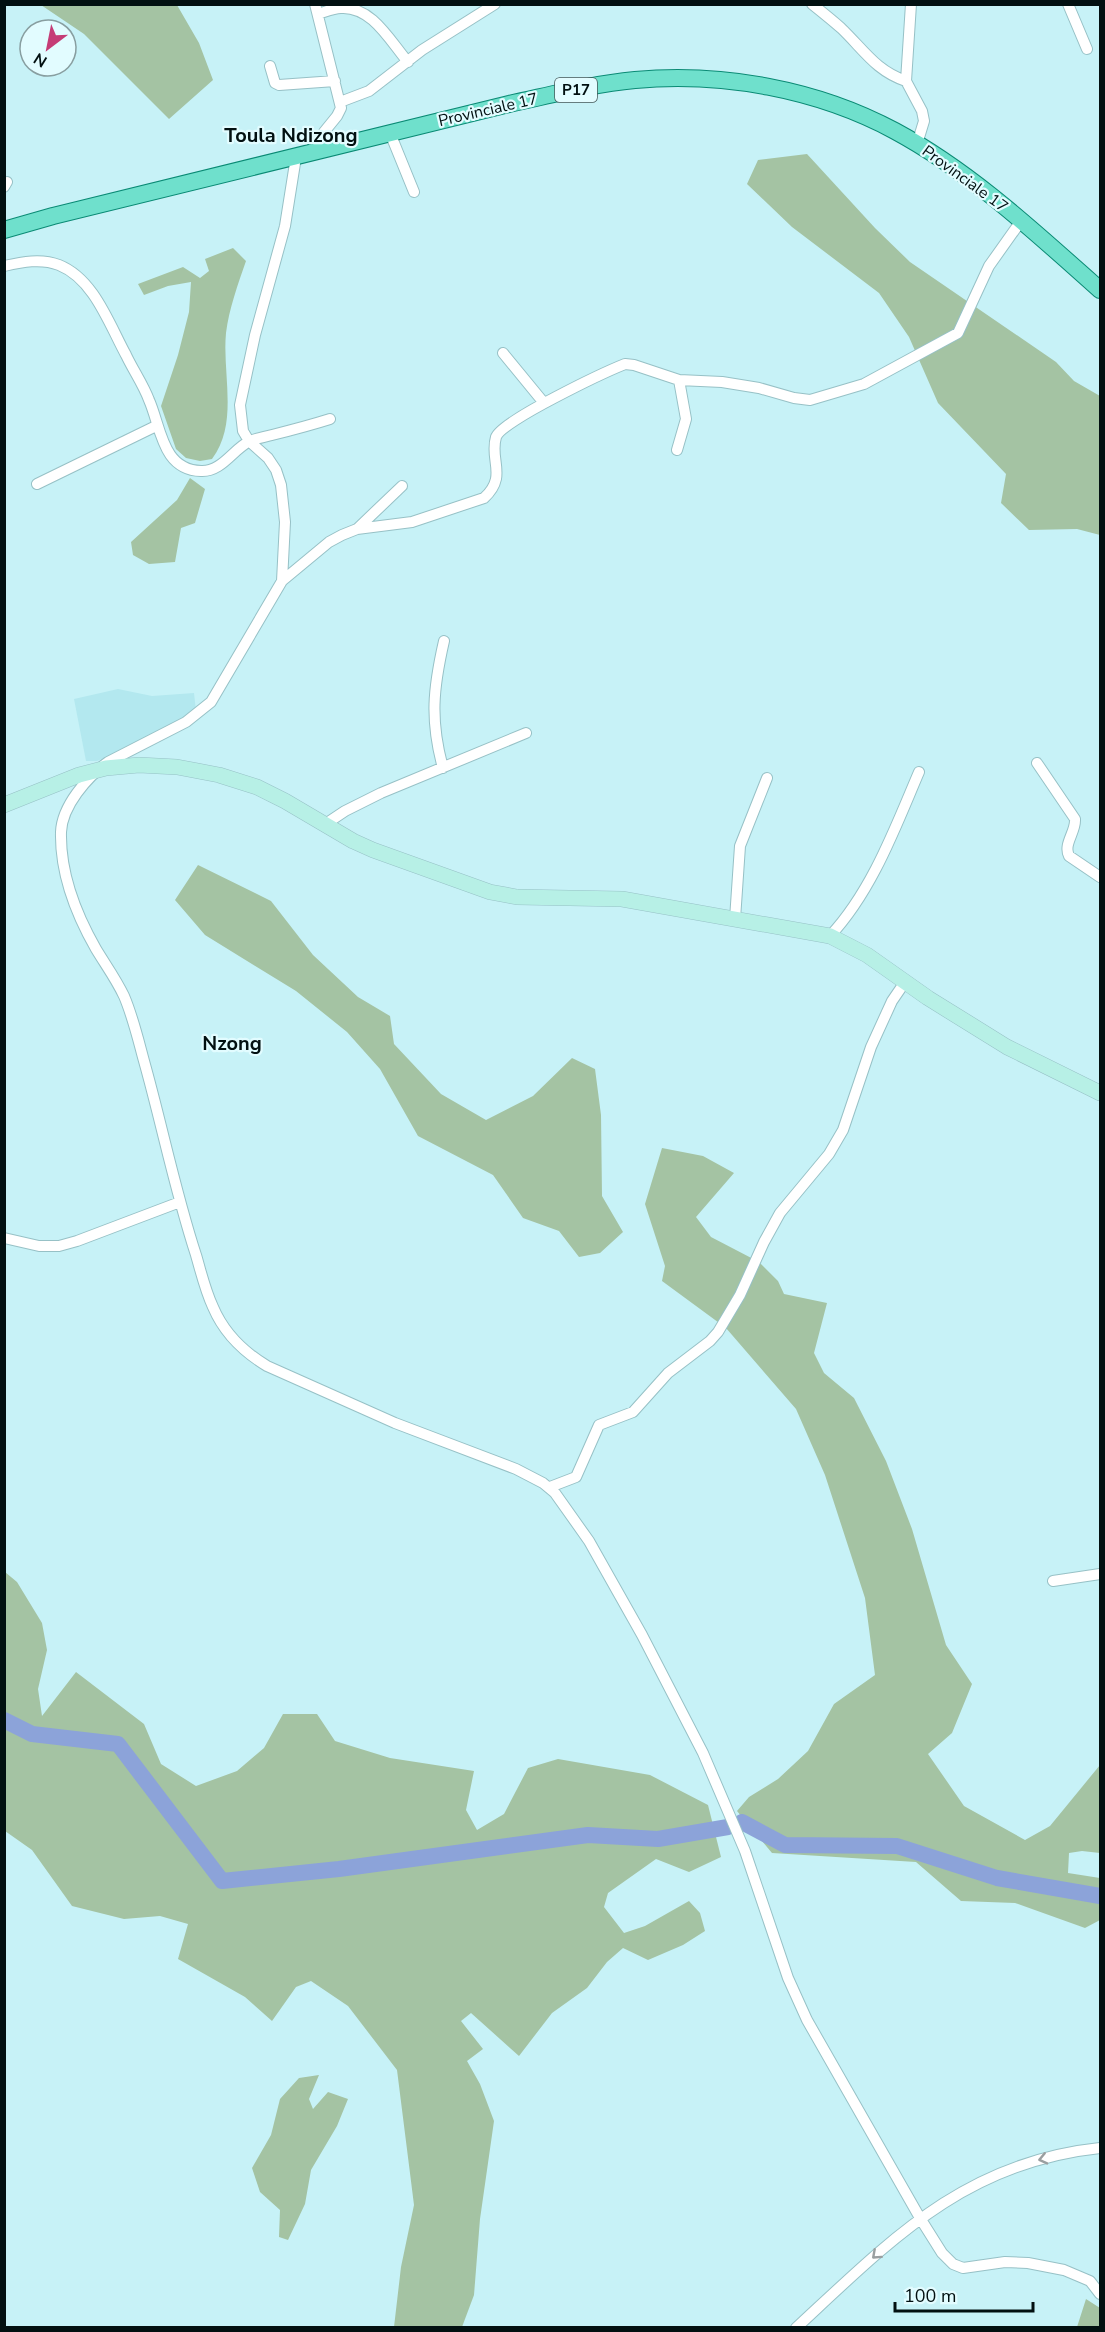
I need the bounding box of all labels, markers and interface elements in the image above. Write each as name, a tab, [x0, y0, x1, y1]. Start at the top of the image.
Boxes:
north arrow	[18, 18, 78, 78]
text: N	[30, 47, 51, 72]
road number: P17	[555, 78, 597, 102]
street label: Provinciale 17	[436, 88, 540, 132]
district label: Toula Ndizong	[224, 122, 358, 149]
street label: Provinciale 17	[917, 140, 1013, 218]
district label: Nzong	[202, 1030, 262, 1057]
one-way arrow	[1038, 2151, 1048, 2164]
one-way arrow	[873, 2248, 883, 2259]
scale bar	[895, 2275, 1033, 2313]
text: 100 m	[904, 2284, 956, 2308]

